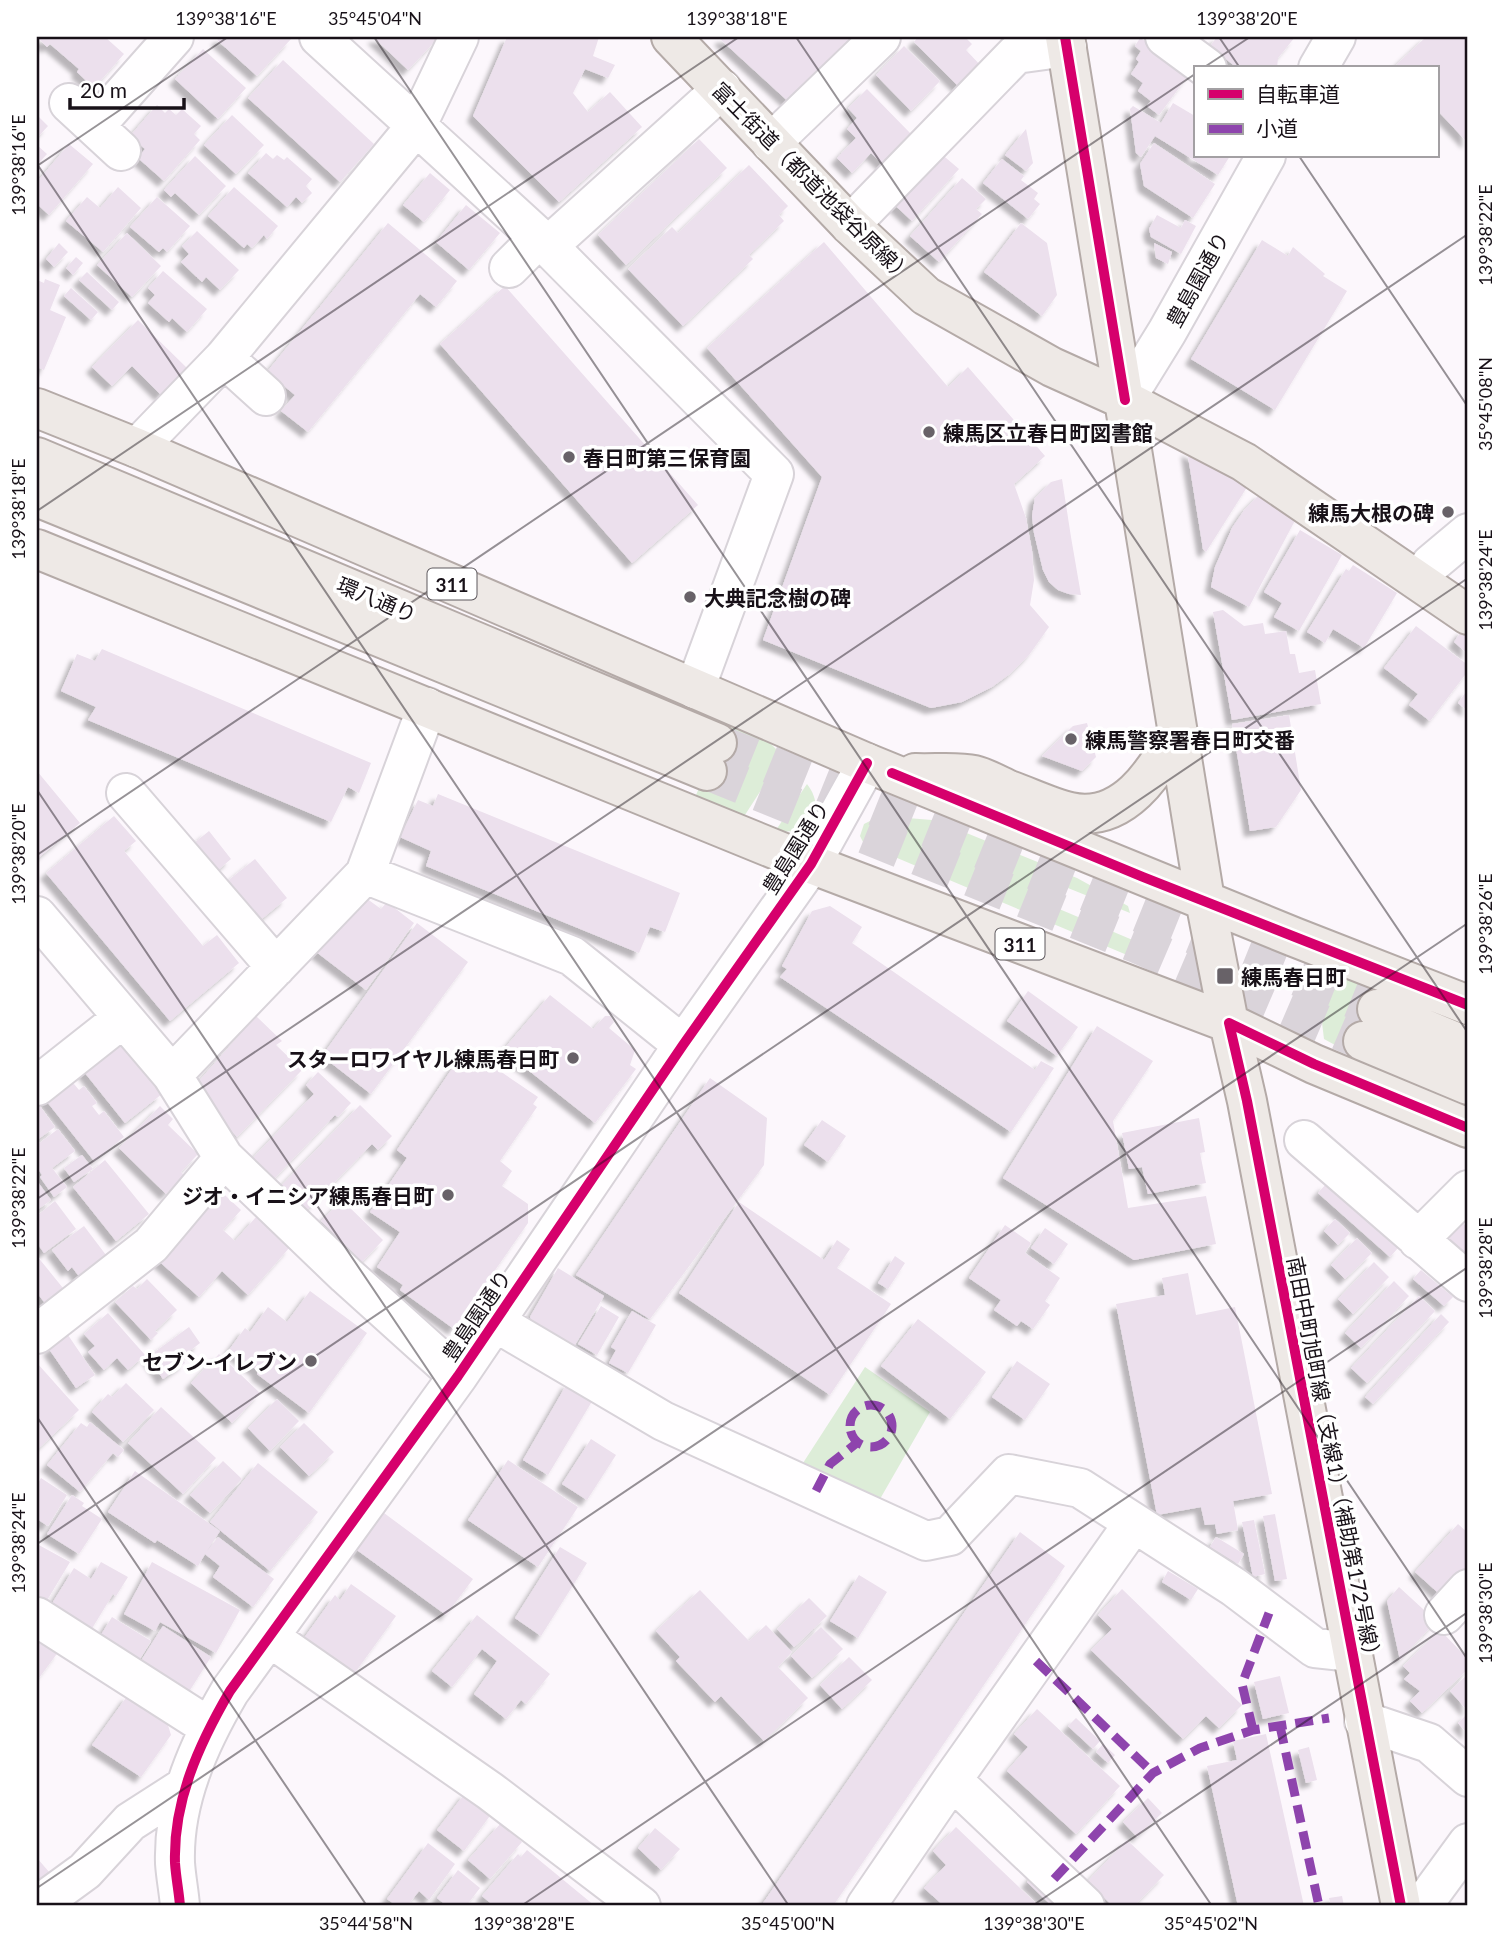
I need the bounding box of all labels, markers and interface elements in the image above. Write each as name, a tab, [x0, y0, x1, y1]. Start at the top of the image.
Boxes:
text: 139°38'16"E	[175, 7, 277, 29]
text: 35°45'04"N	[328, 7, 422, 29]
text: 139°38'18"E	[686, 7, 788, 29]
text: 139°38'20"E	[1196, 7, 1298, 29]
scale bar	[70, 66, 184, 110]
legend	[1194, 66, 1438, 158]
text: 20 m	[80, 77, 127, 102]
street label: 富士街道（都道池袋谷原線）	[708, 77, 918, 287]
text: 自転車道	[1256, 81, 1340, 106]
text: 139°38'16"E	[7, 114, 29, 216]
text: 小道	[1256, 115, 1298, 140]
text: 139°38'22"E	[1474, 184, 1496, 286]
street label: 豊島園通り	[1161, 227, 1233, 331]
text: 35°45'08"N	[1474, 357, 1496, 451]
place label: 練馬区立春日町図書館	[943, 420, 1153, 445]
marker: 練馬区立春日町図書館	[921, 424, 937, 440]
place label: 春日町第三保育園	[583, 445, 751, 470]
marker: 春日町第三保育園	[561, 449, 577, 465]
text: 139°38'18"E	[7, 458, 29, 560]
place label: 練馬大根の碑	[1308, 500, 1434, 525]
marker: 練馬大根の碑	[1440, 504, 1456, 520]
text: 139°38'24"E	[1474, 529, 1496, 631]
road number: 311	[428, 568, 476, 600]
street label: 環八通り	[333, 571, 421, 627]
place label: 大典記念樹の碑	[704, 585, 851, 610]
marker: 大典記念樹の碑	[682, 589, 698, 605]
place label: 練馬警察署春日町交番	[1085, 727, 1295, 752]
marker: 練馬警察署春日町交番	[1063, 731, 1079, 747]
street label: 豊島園通り	[757, 796, 833, 898]
text: 139°38'20"E	[7, 803, 29, 905]
text: 139°38'26"E	[1474, 873, 1496, 975]
road number: 311	[996, 928, 1044, 960]
place label: 練馬春日町	[1241, 964, 1346, 989]
marker: 練馬春日町	[1215, 966, 1235, 986]
place label: スターロワイヤル練馬春日町	[287, 1046, 559, 1071]
marker: スターロワイヤル練馬春日町	[565, 1050, 581, 1066]
text: 139°38'22"E	[7, 1147, 29, 1249]
place label: ジオ・イニシア練馬春日町	[182, 1183, 434, 1208]
marker: ジオ・イニシア練馬春日町	[440, 1187, 456, 1203]
text: 139°38'28"E	[1474, 1217, 1496, 1319]
street label: 南田中町旭町線（支線1）（補助第172号線）	[1283, 1254, 1387, 1668]
street label: 豊島園通り	[436, 1264, 516, 1366]
place label: セブン-イレブン	[142, 1349, 297, 1374]
marker: セブン-イレブン	[303, 1353, 319, 1369]
text: 139°38'24"E	[7, 1492, 29, 1594]
text: 139°38'30"E	[1474, 1562, 1496, 1664]
text: 35°44'58"N	[319, 1912, 413, 1934]
text: 139°38'28"E	[473, 1912, 575, 1934]
text: 35°45'00"N	[741, 1912, 835, 1934]
text: 139°38'30"E	[983, 1912, 1085, 1934]
text: 35°45'02"N	[1164, 1912, 1258, 1934]

